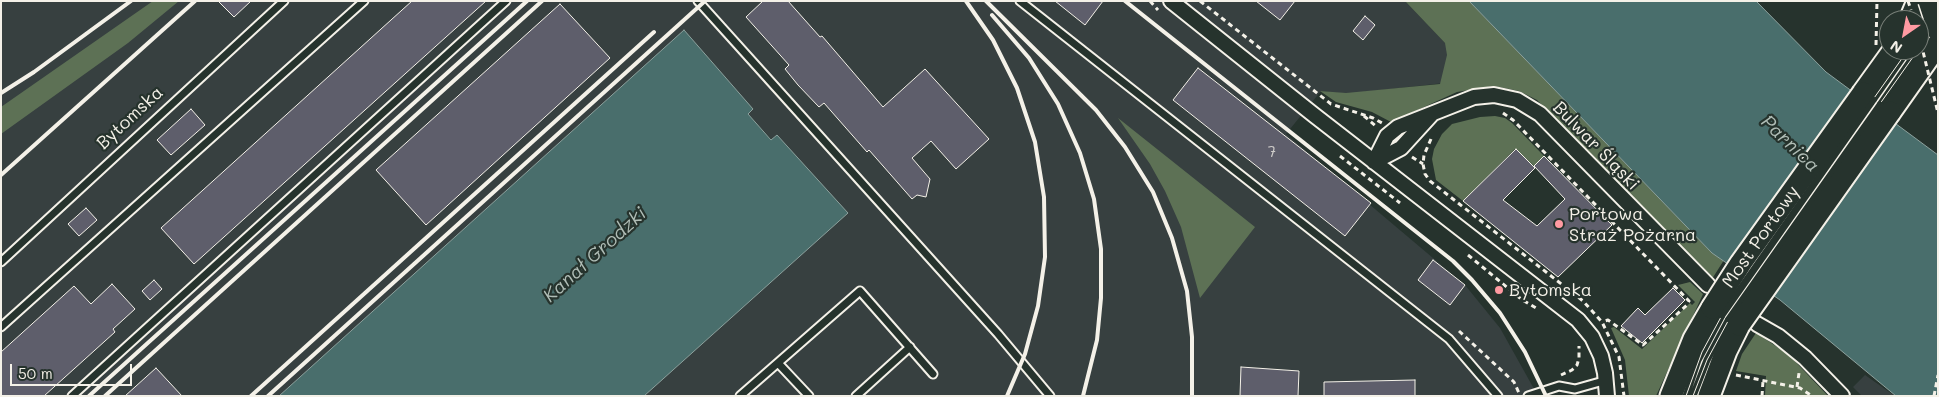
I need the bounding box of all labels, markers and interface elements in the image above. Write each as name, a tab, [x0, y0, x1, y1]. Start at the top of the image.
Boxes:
north arrow	[1879, 10, 1929, 60]
text: N	[1886, 36, 1906, 58]
street label: Bytomska	[92, 82, 168, 154]
street label: Bulwar Śląski	[1548, 97, 1644, 195]
water label: Parnica	[1756, 111, 1824, 177]
house number: 7	[1268, 143, 1276, 161]
street label: Most Portowy	[1718, 182, 1804, 292]
water label: Kanał Grodzki	[539, 203, 651, 307]
place label: Portowa Straż Pożarna	[1569, 203, 1696, 245]
marker: Portowa Straż Pożarna	[1553, 218, 1565, 230]
place label: Bytomska	[1509, 279, 1592, 301]
marker: Bytomska	[1493, 284, 1505, 296]
scale bar	[12, 354, 135, 386]
text: 50 m	[18, 363, 53, 383]

